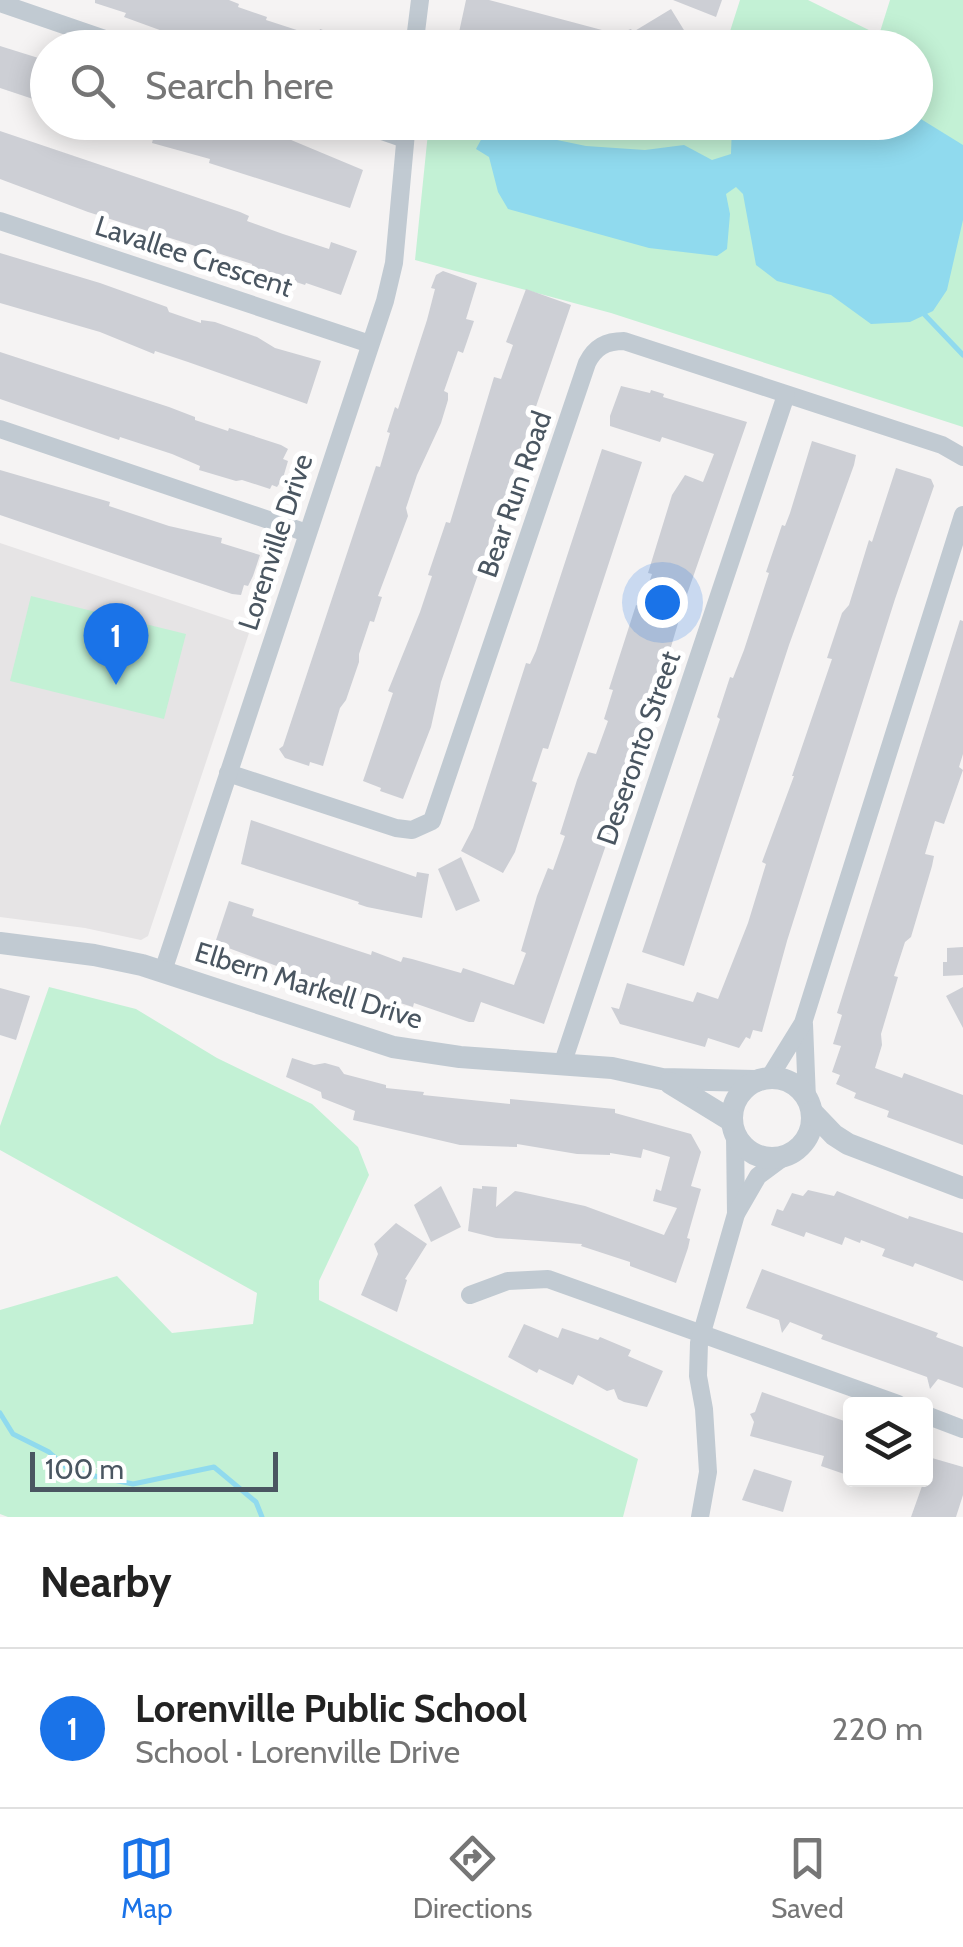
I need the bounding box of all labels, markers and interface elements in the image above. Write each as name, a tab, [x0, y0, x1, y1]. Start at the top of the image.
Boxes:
search box	[30, 30, 933, 140]
icon: search	[65, 58, 120, 113]
text: Search here	[145, 62, 334, 109]
street label: Lavallee Crescent	[91, 208, 297, 304]
street label: Bear Run Road	[470, 406, 558, 582]
street label: Lorenville Drive	[230, 449, 320, 635]
your location	[637, 577, 688, 628]
pin: 1	[84, 602, 148, 685]
street label: Deseronto Street	[589, 647, 687, 849]
street label: Elbern Markell Drive	[191, 934, 427, 1036]
map controls	[843, 1397, 933, 1487]
button: layers	[843, 1397, 933, 1487]
scale bar	[30, 1447, 278, 1492]
text: 100 m	[45, 1452, 124, 1486]
text: Nearby	[40, 1556, 172, 1608]
text: Lorenville Public School	[135, 1685, 527, 1732]
text: 1	[67, 1709, 78, 1748]
text: 220 m	[832, 1709, 923, 1748]
text: School · Lorenville Drive	[135, 1732, 460, 1771]
tab: Map	[119, 1831, 174, 1925]
tab: Directions	[413, 1831, 532, 1925]
tab: Saved	[771, 1831, 844, 1925]

